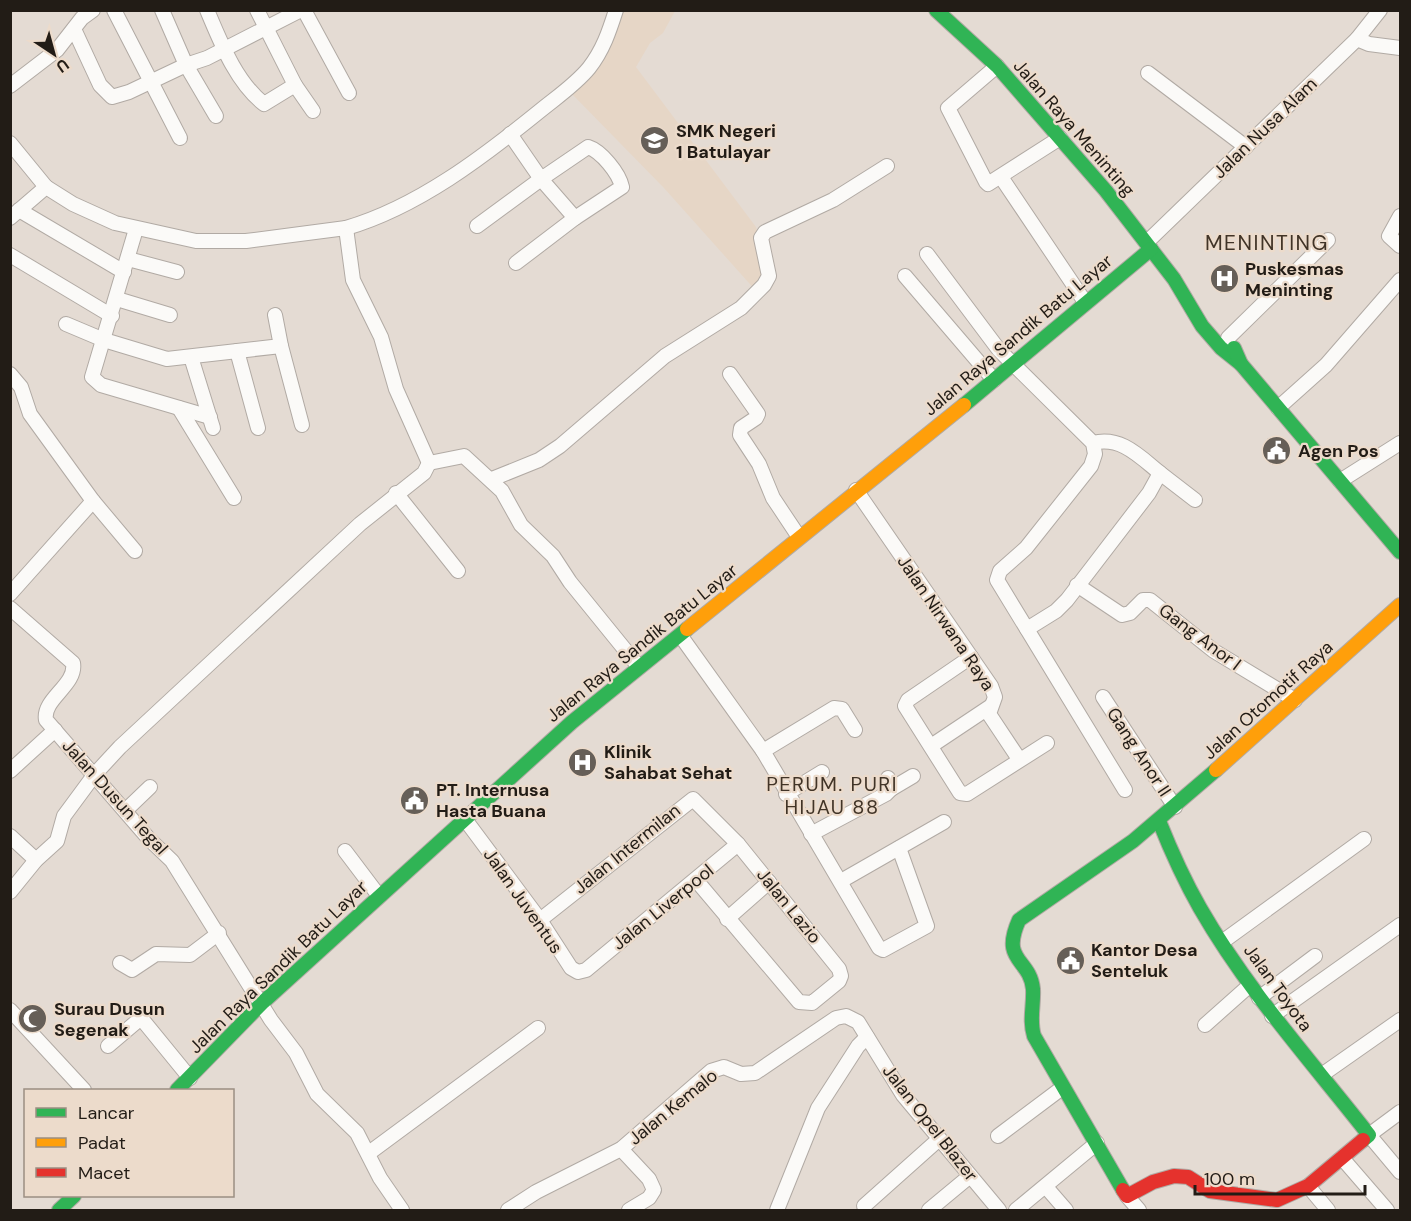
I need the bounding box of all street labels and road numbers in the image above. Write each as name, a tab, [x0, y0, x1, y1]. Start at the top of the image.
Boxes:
street label: Jalan Raya Meninting	[1008, 55, 1140, 201]
street label: Jalan Nusa Alam	[1208, 72, 1322, 184]
street label: Jalan Raya Sandik Batu Layar	[919, 249, 1118, 421]
street label: Jalan Nirwana Raya	[892, 551, 1000, 695]
street label: Jalan Raya Sandik Batu Layar	[541, 558, 743, 728]
street label: Gang Anor I	[1154, 598, 1246, 676]
street label: Jalan Otomotif Raya	[1198, 635, 1338, 765]
street label: Gang Anor II	[1101, 703, 1177, 801]
street label: Jalan Dusun Tegal	[57, 734, 173, 860]
street label: Jalan Intermilan	[569, 799, 685, 899]
street label: Jalan Juventus	[478, 844, 568, 958]
street label: Jalan Liverpool	[607, 859, 719, 955]
street label: Jalan Lazio	[751, 863, 827, 949]
street label: Jalan Raya Sandik Batu Layar	[184, 875, 373, 1059]
street label: Jalan Toyota	[1238, 939, 1318, 1037]
street label: Jalan Opel Blazer	[877, 1060, 983, 1187]
street label: Jalan Kemalo	[623, 1064, 723, 1150]

